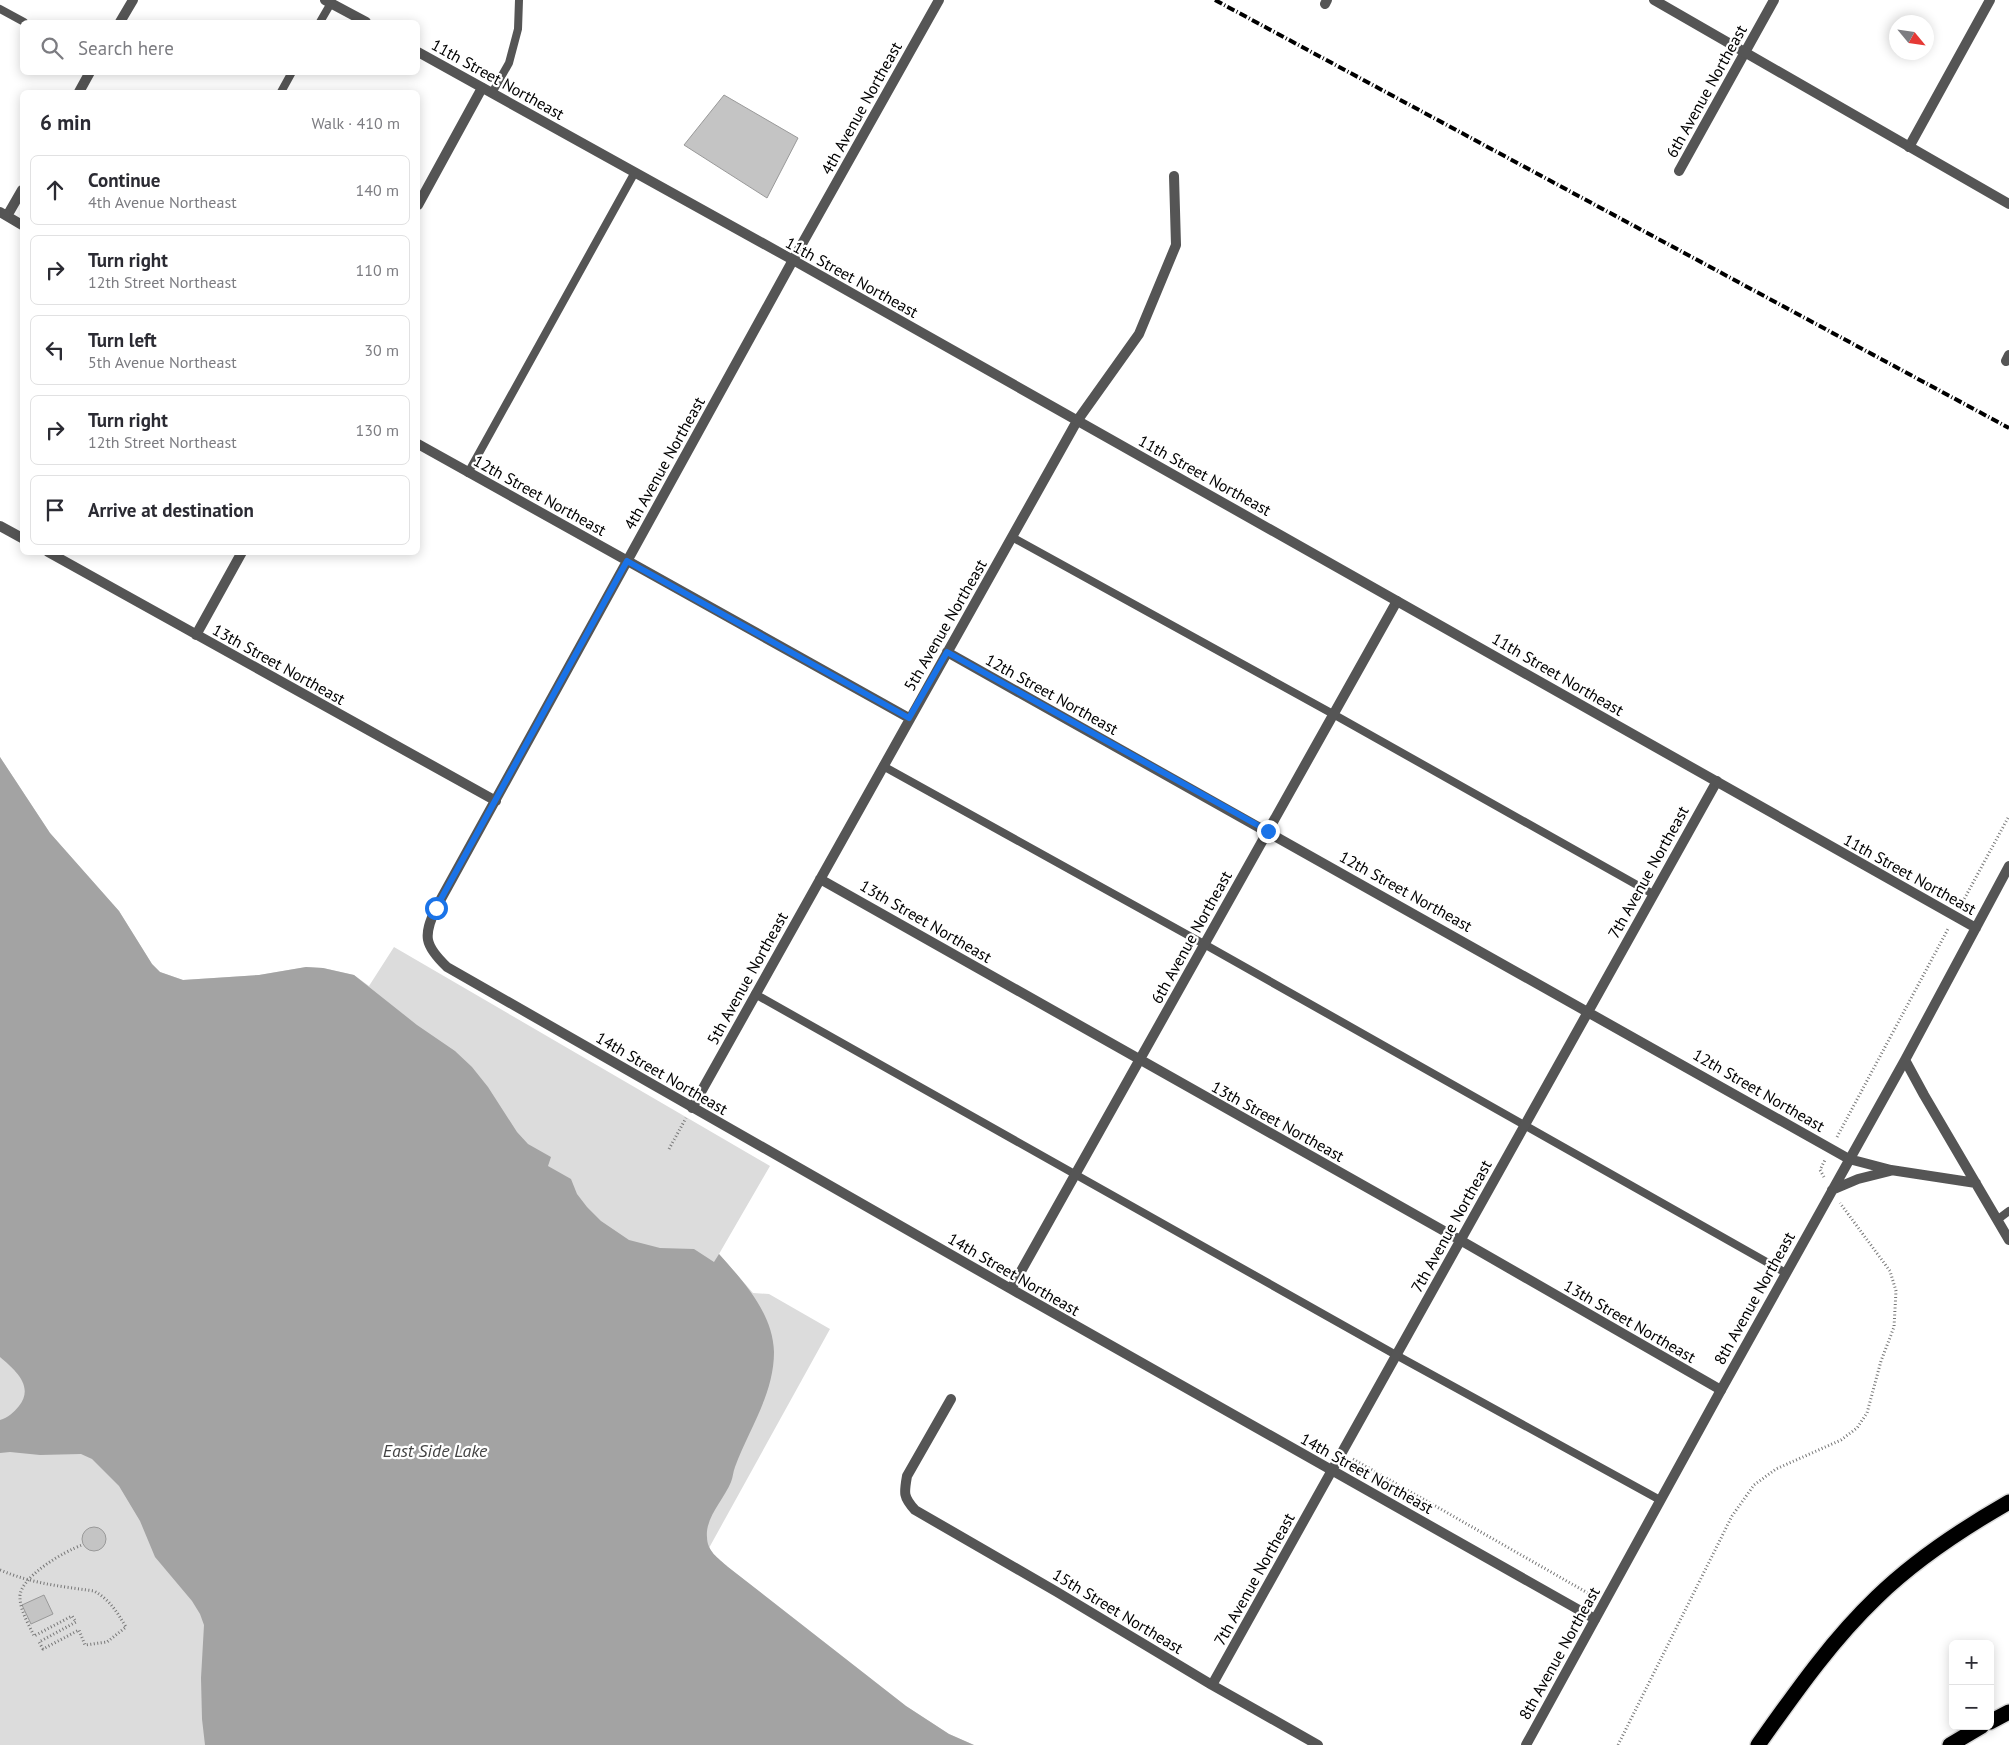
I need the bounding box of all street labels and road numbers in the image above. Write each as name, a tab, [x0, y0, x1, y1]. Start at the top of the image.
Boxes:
street label: 6th Avenue Northeast	[1661, 21, 1751, 161]
street label: 11th Street Northeast	[428, 34, 568, 124]
street label: 4th Avenue Northeast	[816, 38, 906, 178]
street label: 11th Street Northeast	[782, 232, 922, 322]
street label: 4th Avenue Northeast	[619, 393, 709, 533]
street label: 11th Street Northeast	[1135, 430, 1275, 520]
street label: 12th Street Northeast	[470, 450, 610, 540]
street label: 5th Avenue Northeast	[899, 555, 991, 694]
street label: 13th Street Northeast	[209, 619, 349, 709]
street label: 11th Street Northeast	[1489, 628, 1628, 720]
street label: 12th Street Northeast	[982, 649, 1122, 739]
street label: 7th Avenue Northeast	[1603, 802, 1693, 942]
street label: 11th Street Northeast	[1840, 829, 1980, 919]
street label: 12th Street Northeast	[1336, 846, 1476, 936]
street label: 6th Avenue Northeast	[1146, 867, 1236, 1007]
street label: 13th Street Northeast	[857, 875, 996, 967]
street label: 5th Avenue Northeast	[702, 908, 792, 1048]
street label: 14th Street Northeast	[593, 1027, 732, 1119]
street label: 12th Street Northeast	[1690, 1044, 1829, 1136]
street label: 13th Street Northeast	[1208, 1076, 1348, 1166]
street label: 7th Avenue Northeast	[1406, 1156, 1496, 1296]
street label: 14th Street Northeast	[945, 1228, 1084, 1320]
street label: 8th Avenue Northeast	[1709, 1228, 1799, 1368]
street label: 13th Street Northeast	[1561, 1275, 1700, 1367]
street label: 14th Street Northeast	[1297, 1428, 1437, 1518]
street label: 7th Avenue Northeast	[1209, 1509, 1299, 1649]
street label: 15th Street Northeast	[1049, 1564, 1187, 1658]
street label: 8th Avenue Northeast	[1514, 1583, 1604, 1723]

